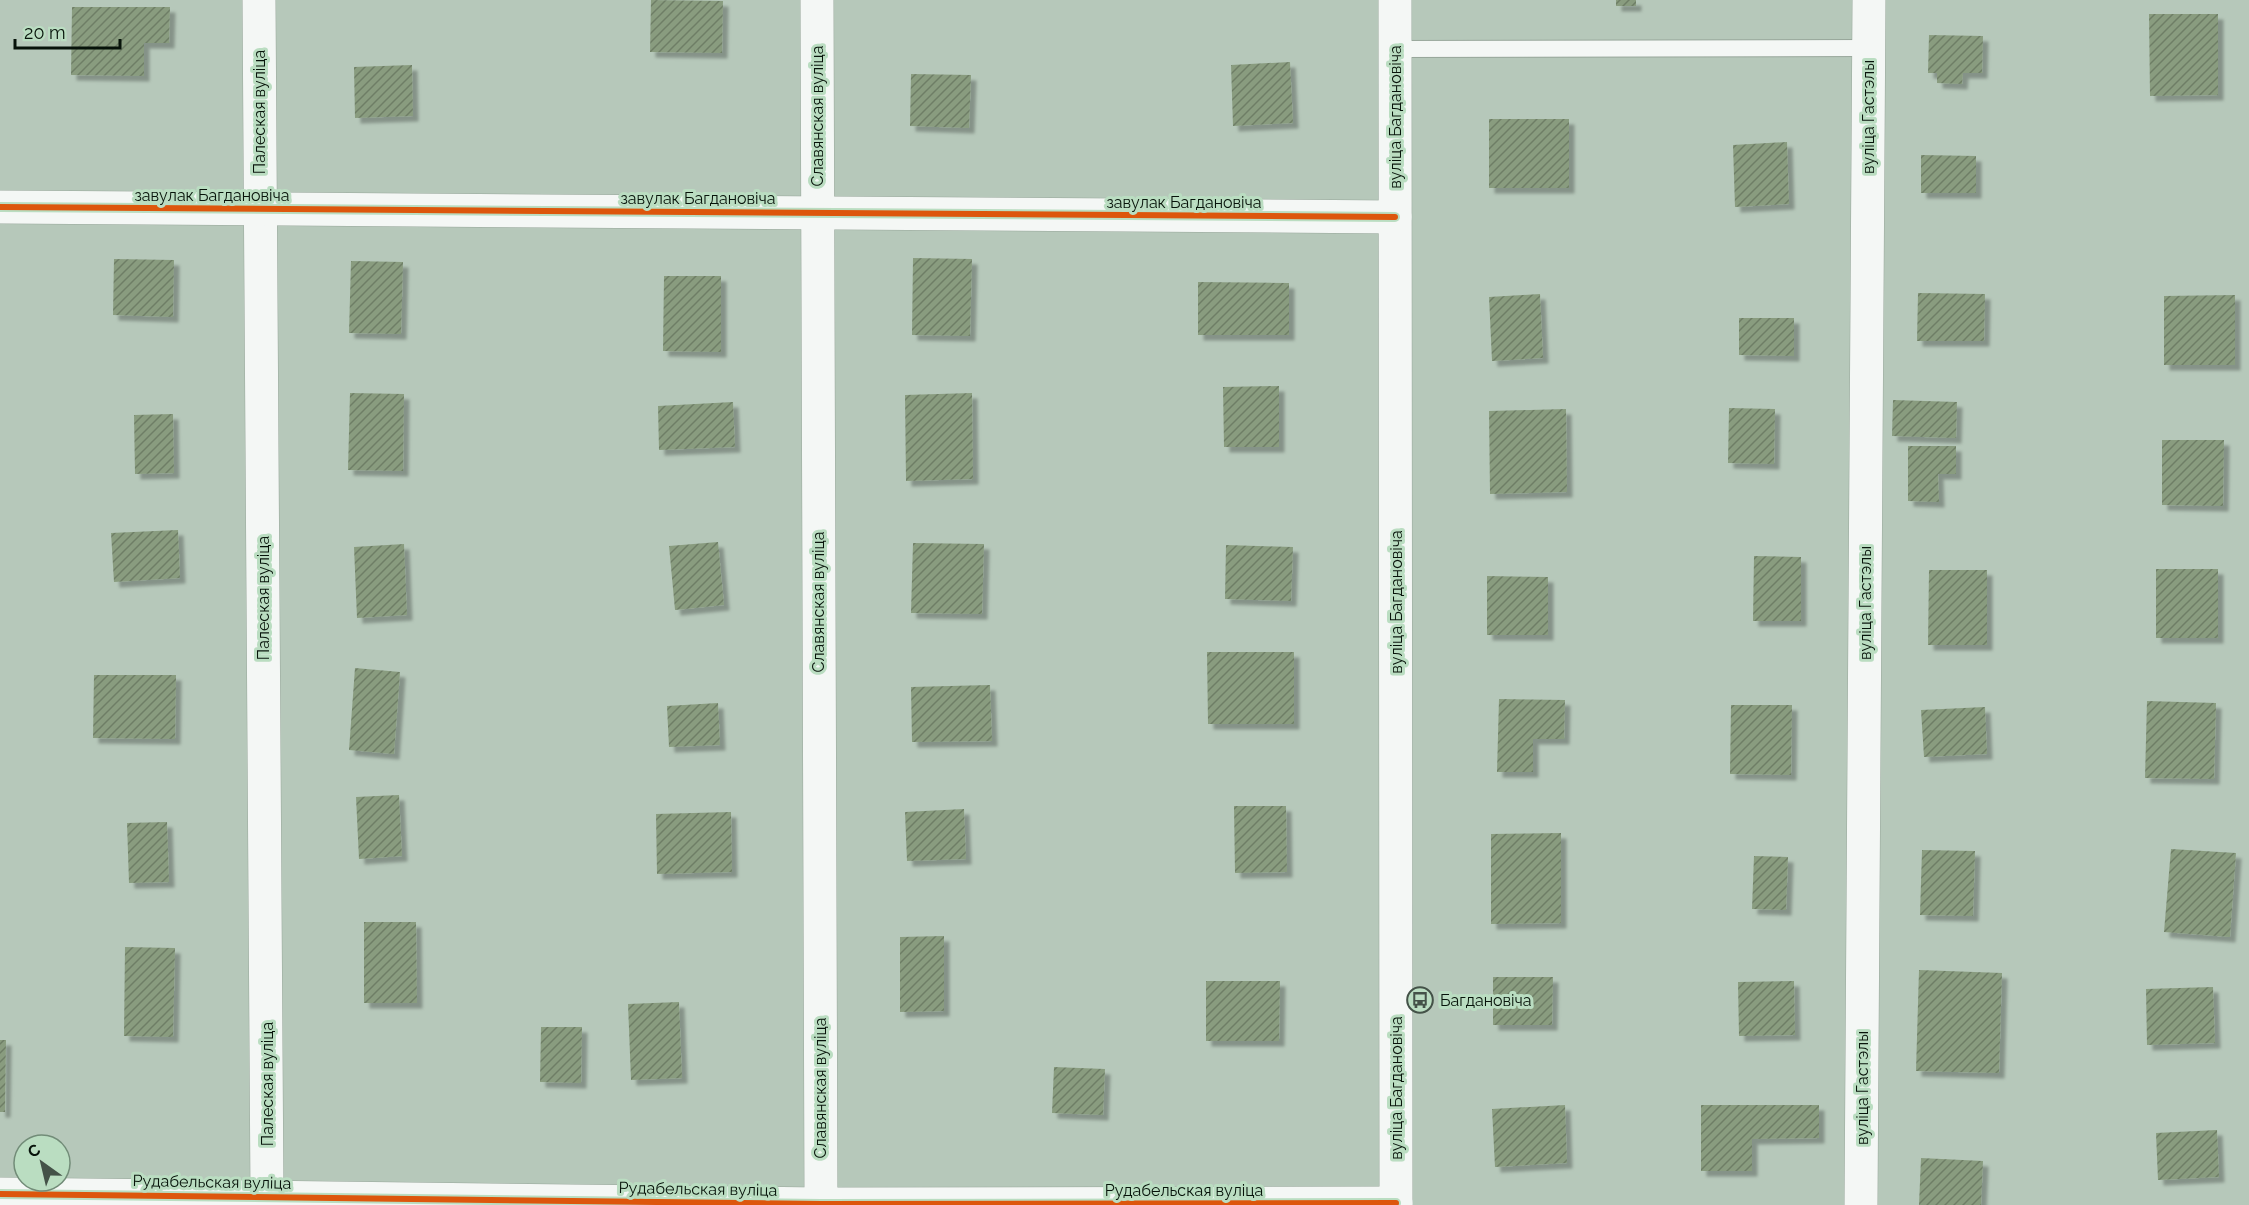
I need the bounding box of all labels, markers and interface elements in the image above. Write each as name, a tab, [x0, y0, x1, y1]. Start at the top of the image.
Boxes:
scale bar	[15, 12, 120, 50]
text: 20 m	[24, 22, 66, 43]
street label: вуліца Багдановіча	[1386, 45, 1405, 189]
street label: Славянская вуліца	[808, 46, 827, 186]
street label: Палеская вуліца	[250, 50, 269, 174]
street label: вуліца Гастэлы	[1859, 60, 1878, 174]
street label: завулак Багдановіча	[134, 186, 290, 205]
street label: завулак Багдановіча	[620, 189, 776, 208]
street label: завулак Багдановіча	[1106, 193, 1262, 212]
street label: вуліца Багдановіча	[1387, 530, 1406, 674]
street label: Славянская вуліца	[809, 532, 828, 672]
street label: Палеская вуліца	[254, 536, 273, 660]
street label: вуліца Гастэлы	[1856, 546, 1875, 660]
bus stop icon: Багдановіча	[1405, 985, 1435, 1015]
place label: Багдановіча	[1440, 991, 1532, 1010]
street label: вуліца Багдановіча	[1387, 1016, 1406, 1160]
street label: Славянская вуліца	[811, 1018, 830, 1158]
street label: Палеская вуліца	[258, 1022, 277, 1146]
street label: вуліца Гастэлы	[1853, 1031, 1872, 1145]
north arrow	[12, 1133, 72, 1193]
text: С	[24, 1140, 44, 1162]
street label: Рудабельская вуліца	[133, 1171, 291, 1193]
street label: Рудабельская вуліца	[619, 1178, 777, 1200]
street label: Рудабельская вуліца	[1105, 1181, 1263, 1200]

